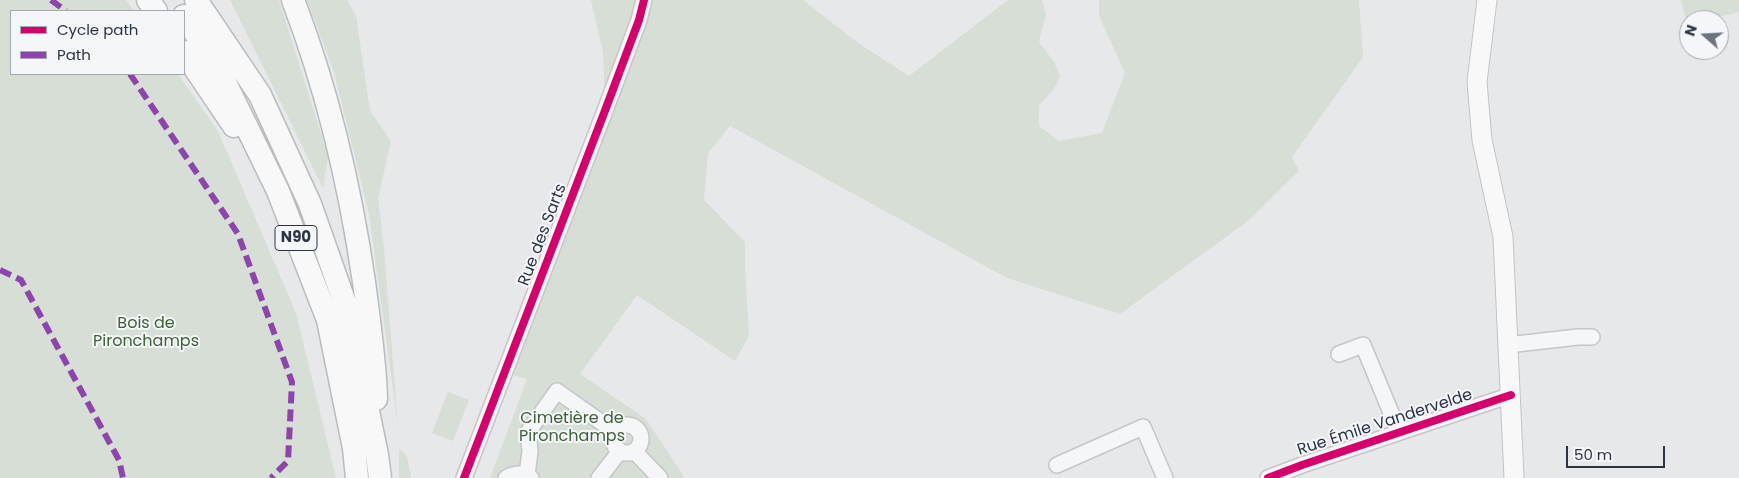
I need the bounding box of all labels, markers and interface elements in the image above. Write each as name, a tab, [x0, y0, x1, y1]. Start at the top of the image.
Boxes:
legend	[10, 10, 185, 75]
north arrow	[1679, 10, 1729, 60]
text: Cycle path	[57, 19, 138, 40]
text: N	[1680, 22, 1702, 39]
text: Path	[57, 44, 91, 65]
street label: Rue des Sarts	[515, 181, 571, 289]
road number: N90	[275, 226, 317, 250]
park label: Bois de Pironchamps	[93, 314, 199, 352]
street label: Rue Émile Vandervelde	[1295, 386, 1475, 460]
park label: Cimetière de Pironchamps	[519, 409, 625, 447]
scale bar	[1569, 436, 1668, 468]
text: 50 m	[1574, 444, 1612, 465]

